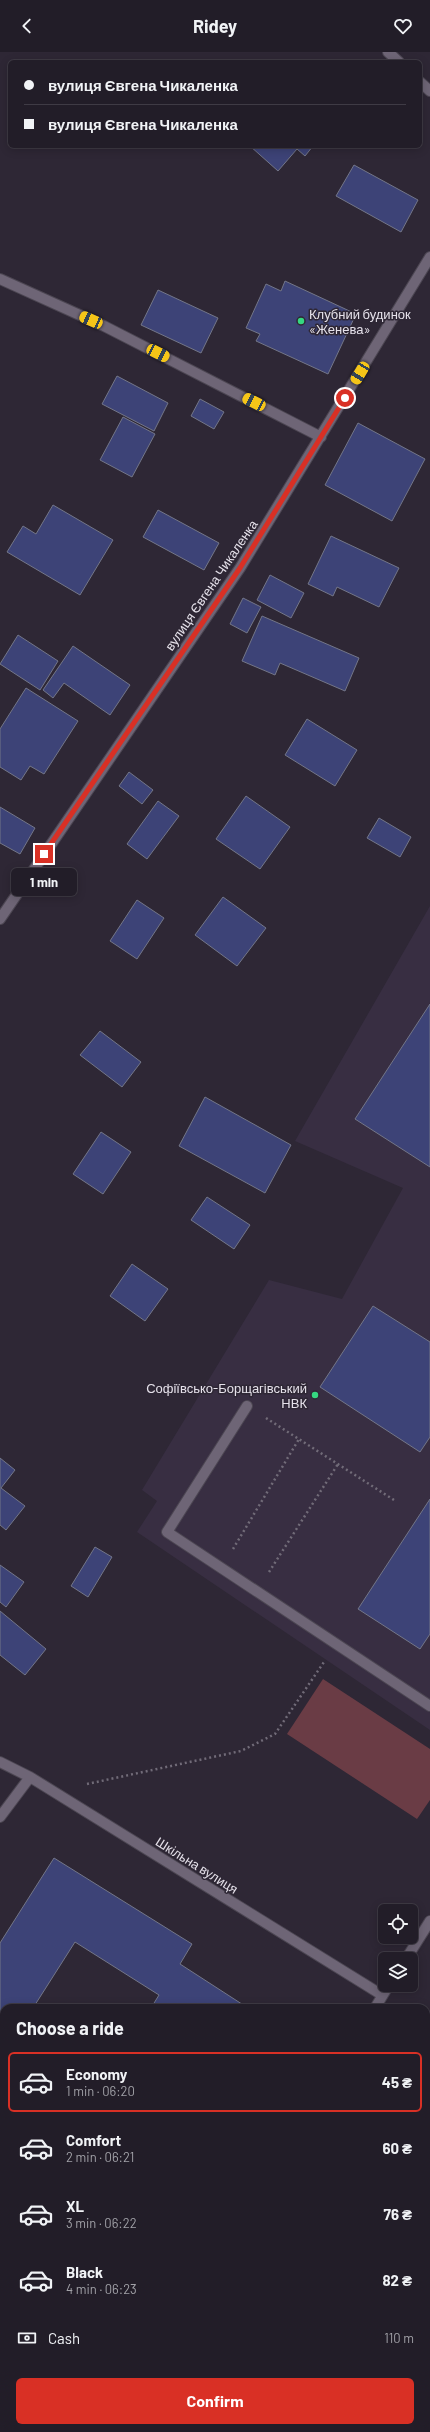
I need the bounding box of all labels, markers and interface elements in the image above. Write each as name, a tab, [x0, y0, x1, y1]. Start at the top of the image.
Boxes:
icon: back	[16, 15, 38, 37]
text: Ridey	[193, 15, 237, 37]
icon: heart	[392, 15, 414, 37]
text: вулиця Євгена Чикаленка	[48, 76, 238, 94]
text: вулиця Євгена Чикаленка	[48, 115, 238, 133]
place label: Клубний будинок «Женева»	[309, 306, 411, 337]
car	[78, 310, 104, 330]
marker: Клубний будинок «Женева»	[296, 316, 306, 326]
car	[145, 342, 171, 364]
car	[349, 360, 371, 386]
route start	[336, 389, 354, 407]
car	[241, 391, 267, 413]
street label: вулиця Євгена Чикаленка	[161, 516, 261, 653]
route end	[35, 845, 53, 863]
callout: 1 min	[11, 868, 77, 896]
text: 1 min	[30, 874, 58, 890]
place label: Софіївсько-Борщагівський НВК	[146, 1380, 307, 1411]
marker: Софіївсько-Борщагівський НВК	[310, 1390, 320, 1400]
street label: Шкільна вулиця	[153, 1833, 241, 1897]
map controls	[378, 1904, 418, 1992]
button: locate	[378, 1904, 418, 1944]
button: layers	[378, 1952, 418, 1992]
text: Choose a ride	[16, 2017, 124, 2039]
icon: car	[18, 2064, 54, 2100]
text: Economy	[66, 2065, 127, 2083]
text: 45 ₴	[382, 2073, 412, 2091]
text: 1 min · 06:20	[66, 2083, 135, 2099]
icon: car	[18, 2130, 54, 2166]
text: Comfort	[66, 2131, 121, 2149]
text: 60 ₴	[382, 2139, 412, 2157]
text: 2 min · 06:21	[66, 2149, 134, 2165]
icon: car	[18, 2196, 54, 2232]
text: XL	[66, 2197, 84, 2215]
text: 76 ₴	[384, 2205, 412, 2223]
text: 3 min · 06:22	[66, 2215, 137, 2231]
icon: car	[18, 2262, 54, 2298]
text: Black	[66, 2263, 103, 2281]
text: 82 ₴	[382, 2271, 412, 2289]
text: 4 min · 06:23	[66, 2281, 137, 2297]
icon: cash	[16, 2327, 38, 2349]
text: Cash	[48, 2329, 80, 2347]
text: 110 m	[384, 2330, 414, 2346]
button: Confirm	[16, 2378, 414, 2424]

